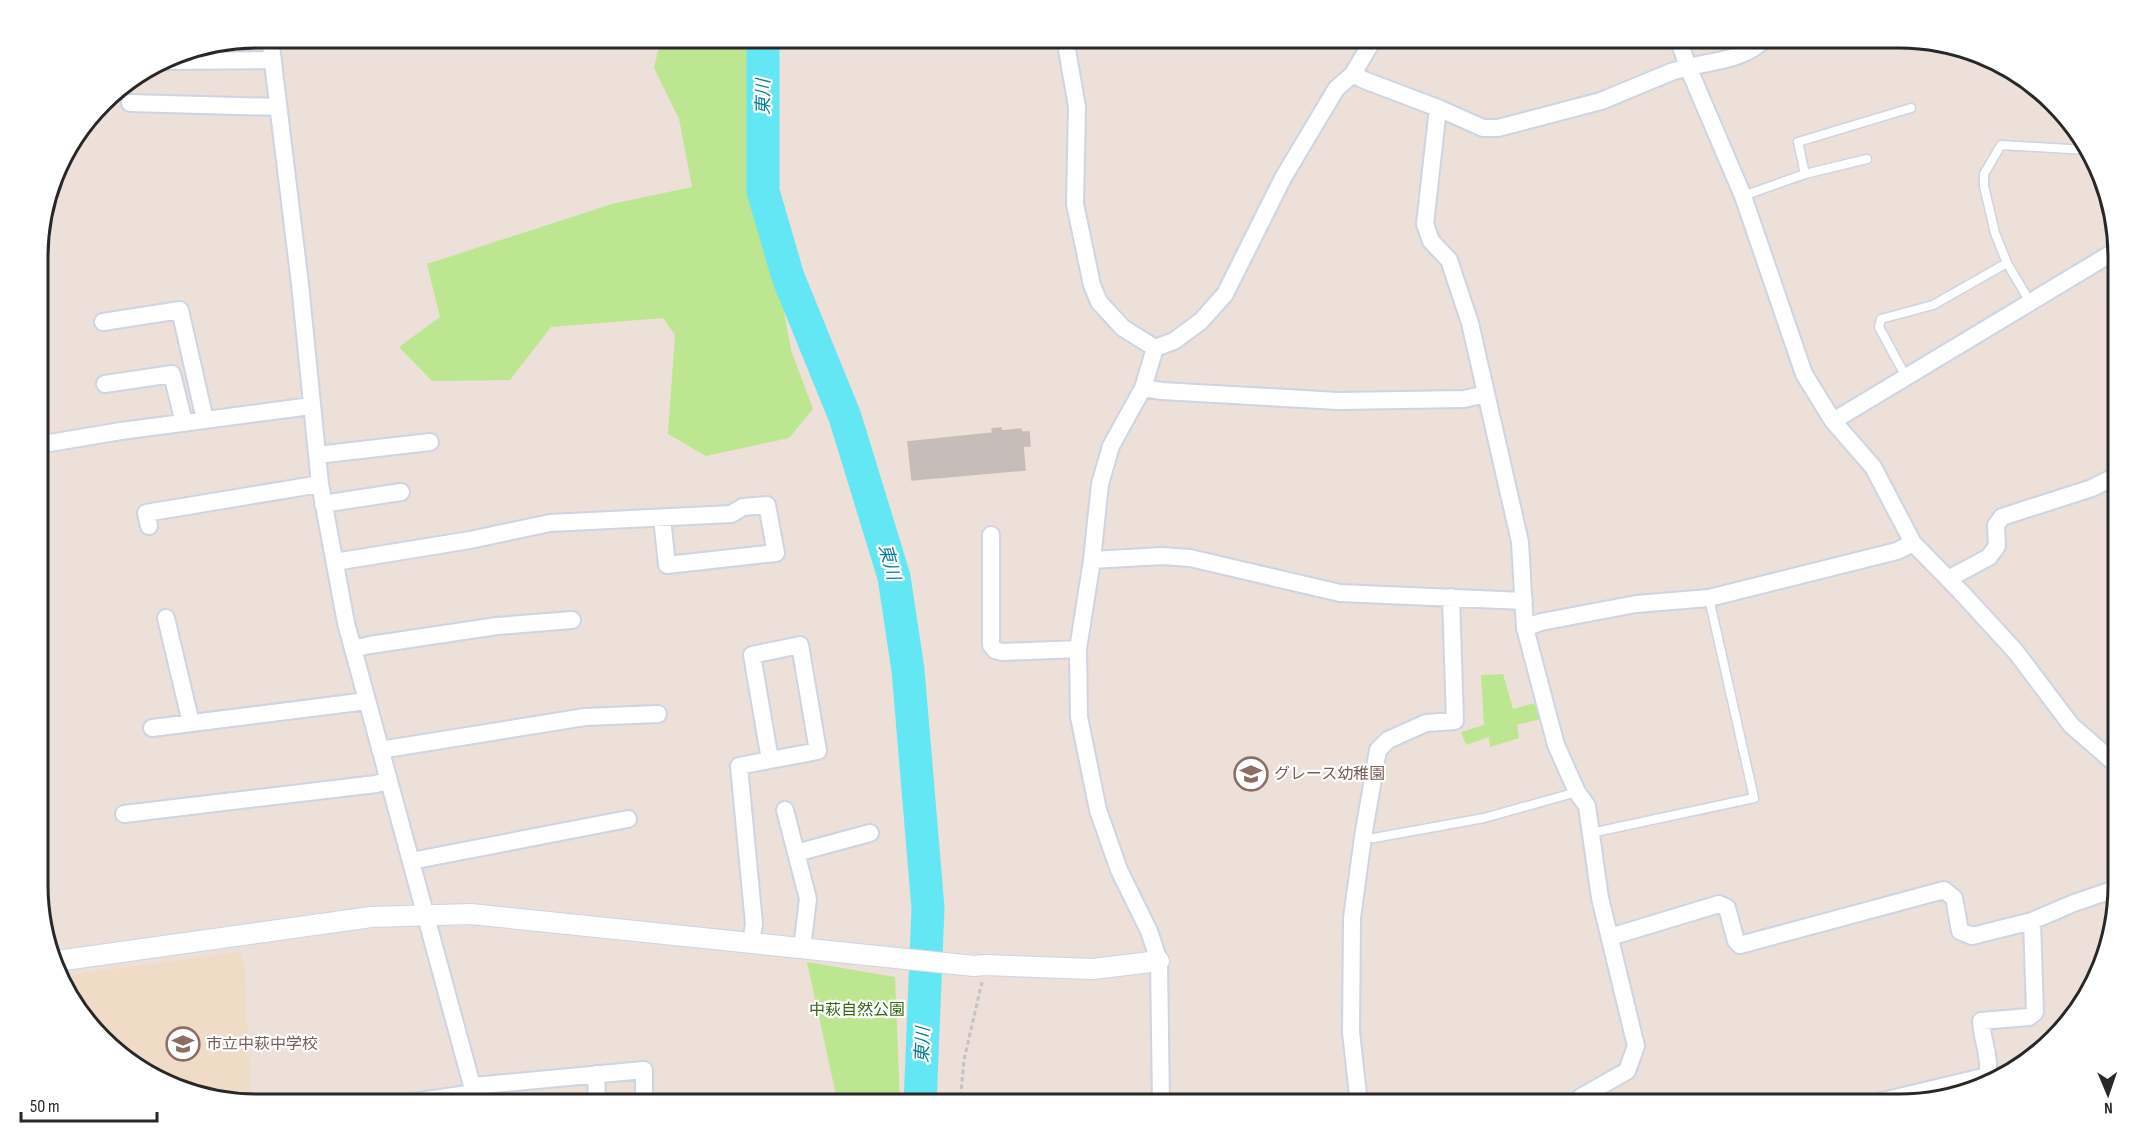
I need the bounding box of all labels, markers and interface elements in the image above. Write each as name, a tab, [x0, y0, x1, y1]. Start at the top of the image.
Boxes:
water label: 東川	[753, 77, 774, 115]
water label: 東川	[874, 542, 904, 584]
school or university icon: グレース幼稚園	[1233, 756, 1269, 792]
place label: グレース幼稚園	[1274, 765, 1385, 784]
park label: 中萩自然公園	[809, 1001, 905, 1020]
water label: 東川	[912, 1025, 934, 1063]
school or university icon: 市立中萩中学校	[165, 1026, 201, 1062]
place label: 市立中萩中学校	[206, 1035, 318, 1054]
north arrow	[2078, 1064, 2138, 1124]
scale bar	[21, 1085, 158, 1123]
text: 50 m	[30, 1096, 60, 1117]
text: N	[2104, 1098, 2113, 1117]

